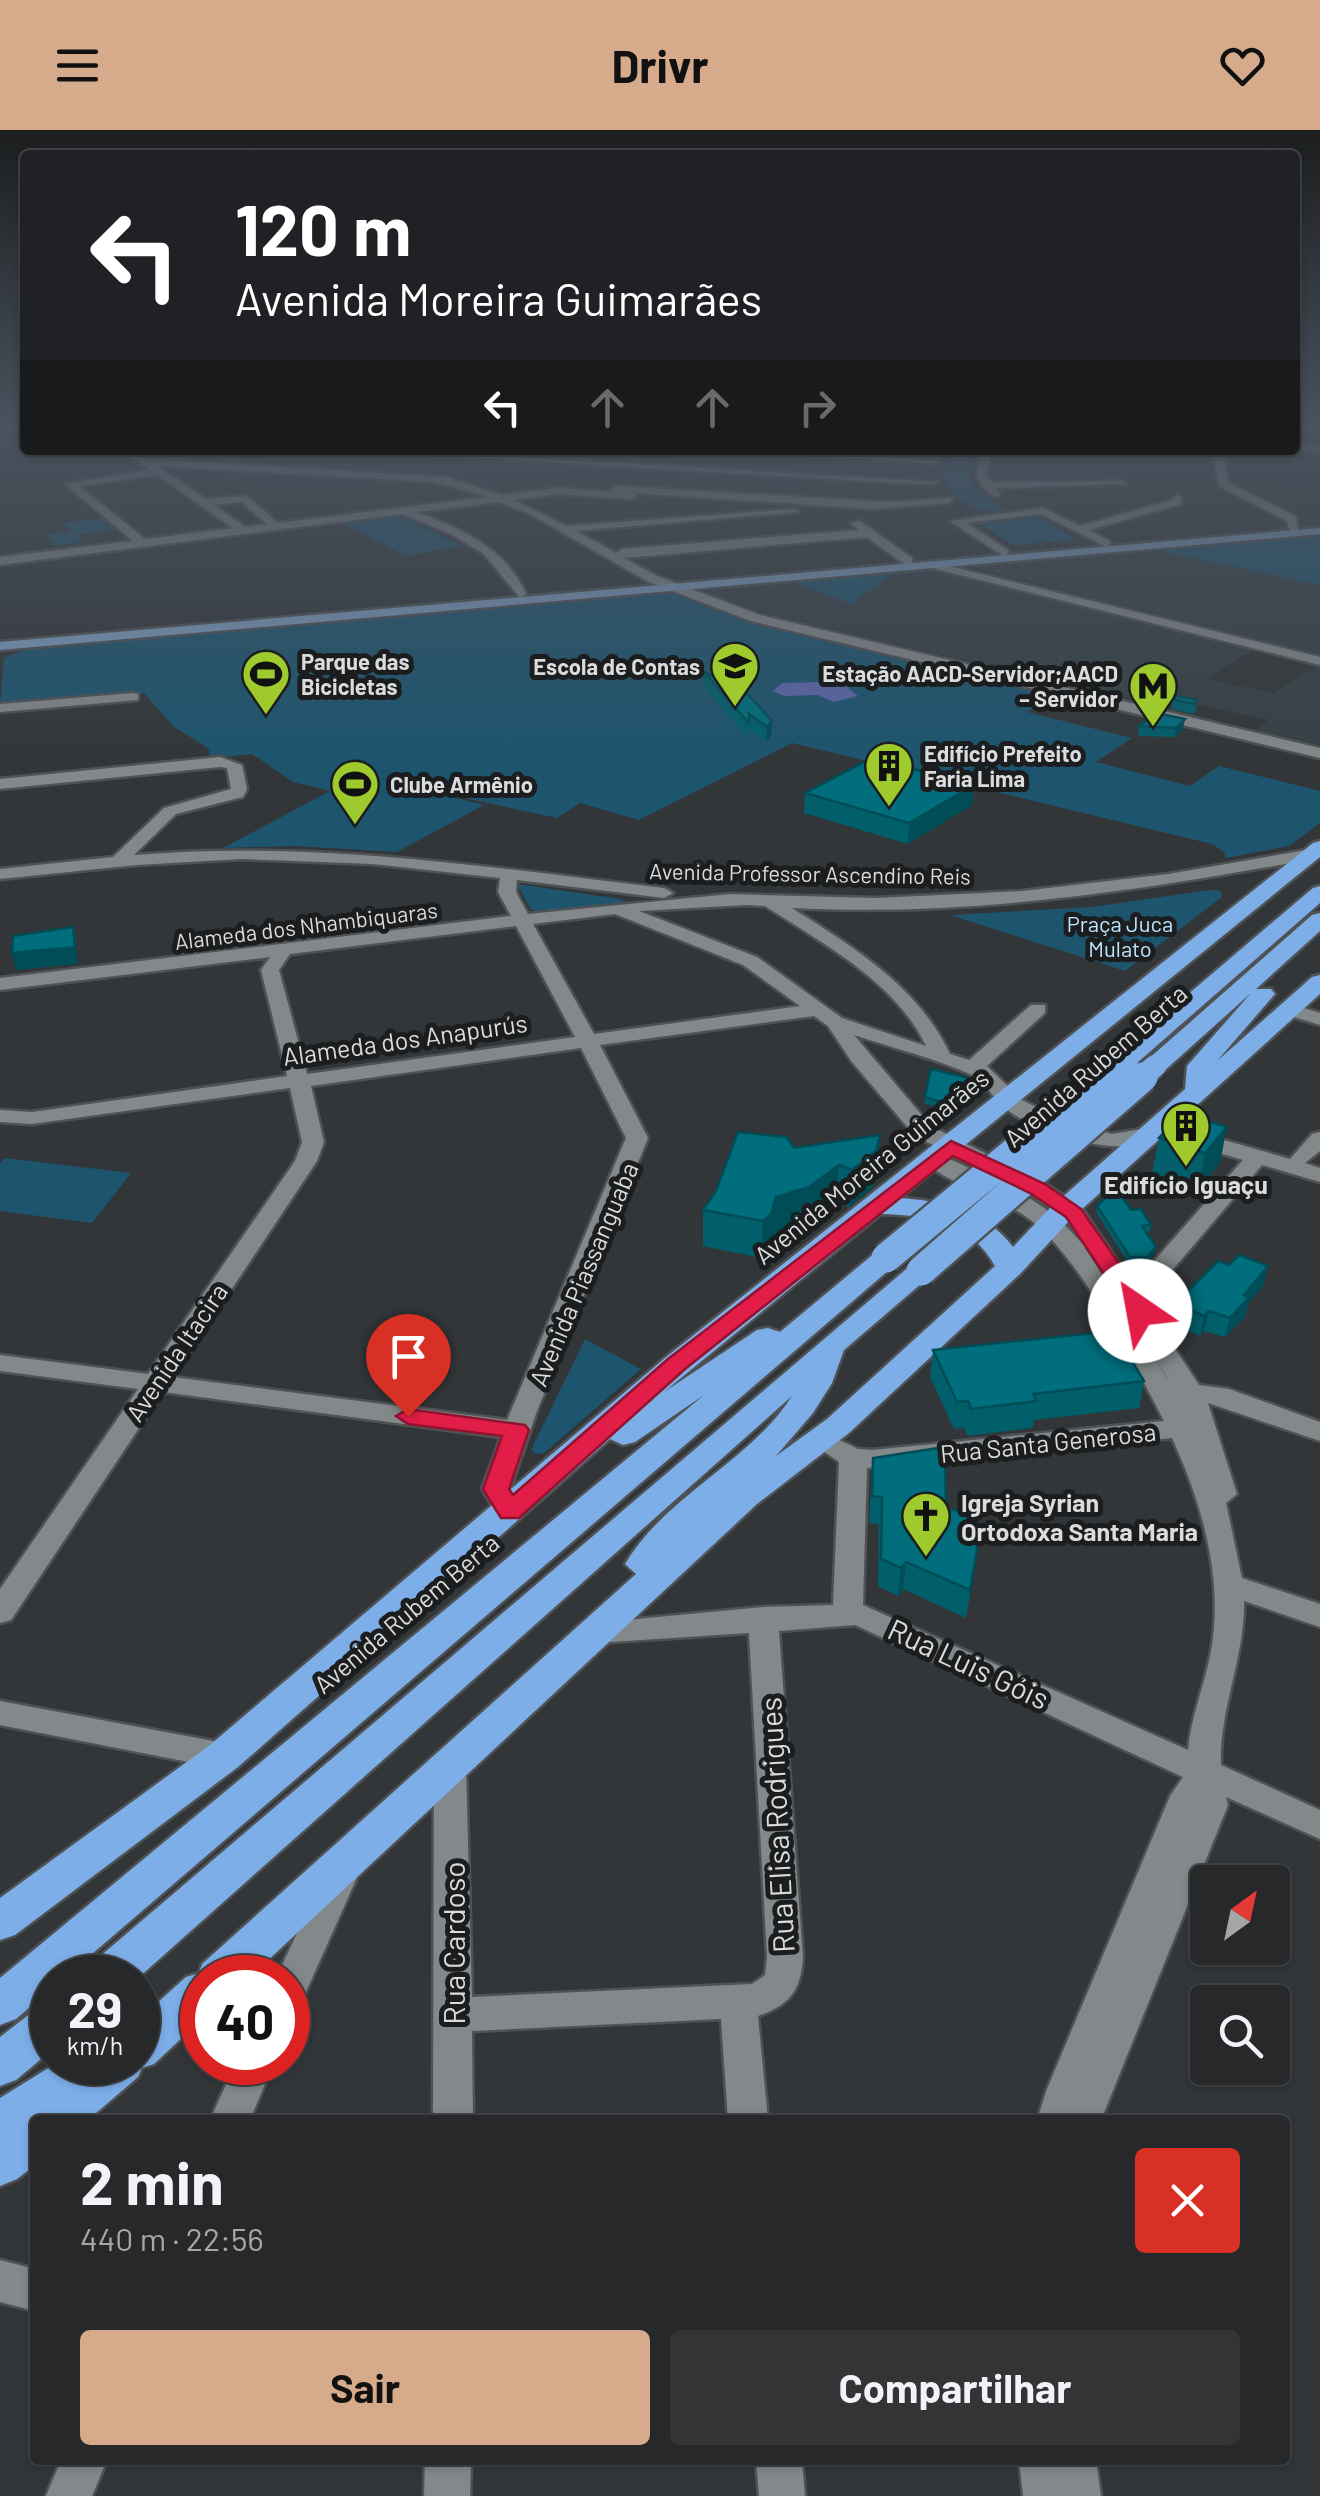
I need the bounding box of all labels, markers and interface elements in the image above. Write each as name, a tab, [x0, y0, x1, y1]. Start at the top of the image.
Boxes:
icon: menu	[50, 38, 105, 93]
text: Drivr	[611, 38, 709, 92]
icon: heart	[1215, 38, 1270, 93]
text: 120 m	[235, 186, 411, 270]
icon: left	[70, 190, 200, 320]
text: Avenida Moreira Guimarães	[235, 271, 762, 325]
icon: left	[475, 380, 530, 435]
icon: ahead	[580, 380, 635, 435]
icon: ahead	[685, 380, 740, 435]
icon: right	[790, 380, 845, 435]
school or university icon: Escola de Contas	[709, 640, 761, 708]
sports icon: Parque das Bicicletas	[240, 648, 292, 716]
place label: Parque das Bicicletas	[301, 648, 410, 699]
place label: Escola de Contas	[533, 653, 700, 679]
place label: Estação AACD-Servidor;AACD – Servidor	[822, 660, 1119, 711]
metro station icon: Estação AACD-Servidor;AACD – Servidor	[1127, 660, 1179, 728]
building icon: Edifício Prefeito Faria Lima	[863, 740, 915, 808]
place label: Edifício Prefeito Faria Lima	[924, 740, 1082, 791]
sports icon: Clube Armênio	[329, 758, 381, 826]
place label: Clube Armênio	[390, 771, 533, 797]
street label: Avenida Professor Ascendino Reis	[649, 857, 971, 889]
street label: Alameda dos Nhambiquaras	[173, 896, 439, 954]
park label: Praça Juca Mulato	[1067, 910, 1173, 961]
street label: Avenida Rubem Berta	[998, 978, 1192, 1152]
street label: Alameda dos Anapurús	[281, 1007, 529, 1071]
street label: Avenida Moreira Guimarães	[748, 1062, 994, 1270]
building icon: Edifício Iguaçu	[1160, 1100, 1212, 1168]
street label: Avenida Piassanguaba	[522, 1157, 644, 1391]
place label: Edifício Iguaçu	[1104, 1169, 1268, 1199]
position arrow	[1088, 1259, 1192, 1363]
street label: Avenida Itacira	[119, 1277, 233, 1427]
pin	[366, 1314, 451, 1417]
icon: arrive	[381, 1329, 436, 1384]
street label: Rua Santa Generosa	[939, 1416, 1157, 1468]
place label: Igreja Syrian Ortodoxa Santa Maria	[961, 1487, 1198, 1546]
church icon: Igreja Syrian Ortodoxa Santa Maria	[900, 1490, 952, 1558]
street label: Avenida Rubem Berta	[307, 1527, 505, 1699]
street label: Rua Luis Góis	[883, 1610, 1055, 1716]
street label: Rua Elisa Rodrigues	[751, 1696, 801, 1954]
street label: Rua Cardoso	[435, 1861, 471, 2025]
north arrow	[1190, 1865, 1290, 1965]
map controls	[1190, 1865, 1290, 2085]
speed limit sign: 40	[180, 1955, 310, 2085]
text: 29	[68, 1978, 122, 2038]
button: search	[1190, 1985, 1290, 2085]
text: km/h	[67, 2030, 123, 2060]
text: 2 min	[80, 2145, 224, 2217]
button: close	[1135, 2148, 1240, 2253]
text: 440 m · 22:56	[80, 2219, 264, 2257]
button: Sair	[80, 2330, 650, 2445]
button: Compartilhar	[670, 2330, 1240, 2445]

